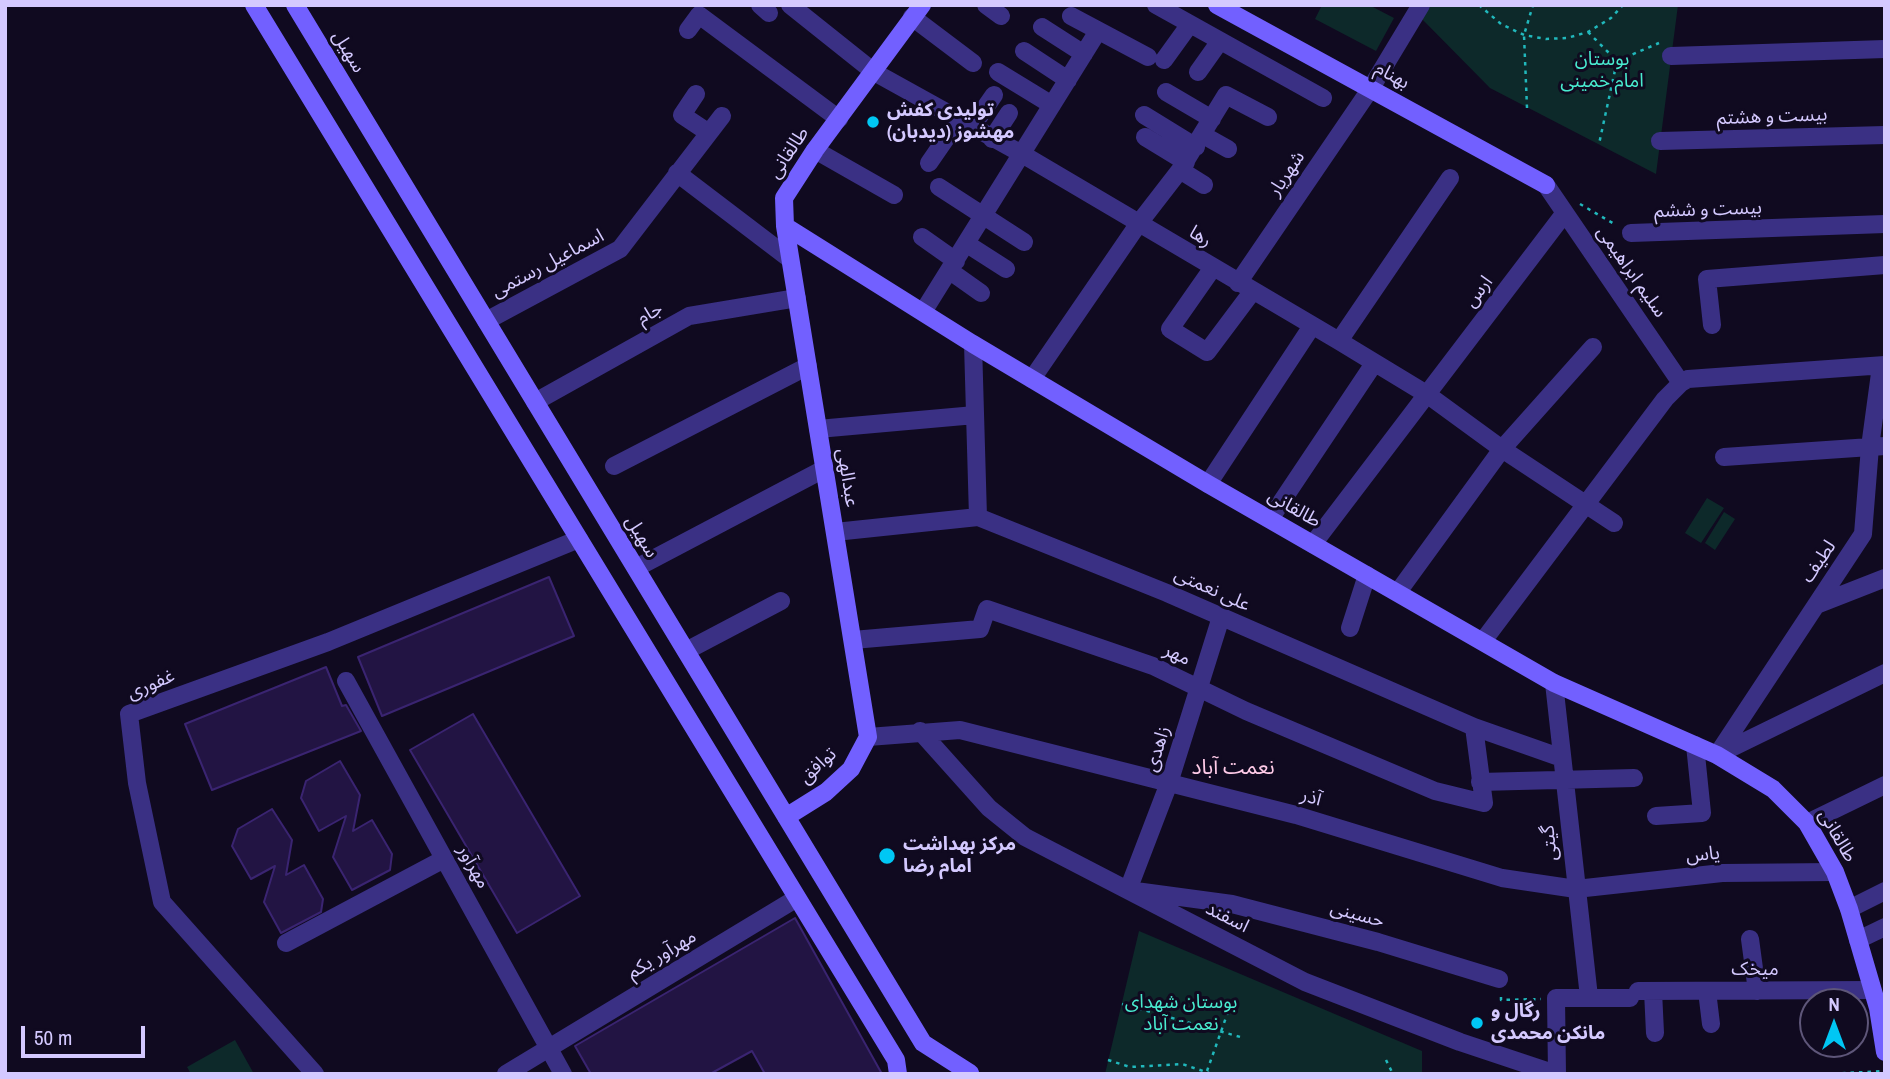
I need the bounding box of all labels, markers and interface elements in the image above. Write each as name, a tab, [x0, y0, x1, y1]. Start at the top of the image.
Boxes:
street label: سهیل	[327, 27, 369, 77]
park label: بوستان امام خمینی	[1560, 49, 1644, 93]
street label: بهنام	[1371, 57, 1413, 95]
place label: تولیدی کفش مهشوز (دیدبان)	[887, 100, 1014, 144]
street label: بیست و هشتم	[1716, 104, 1828, 130]
marker: تولیدی کفش مهشوز (دیدبان)	[865, 114, 881, 130]
street label: طالقانی	[764, 123, 814, 183]
street label: شهریار	[1264, 147, 1310, 201]
street label: بیست و ششم	[1654, 197, 1762, 223]
street label: رها	[1184, 221, 1216, 253]
street label: سلیم ابراهیمی	[1591, 222, 1671, 322]
street label: اسماعیل رستمی	[488, 225, 608, 303]
street label: ارس	[1460, 272, 1498, 312]
street label: جام	[633, 298, 667, 330]
street label: عبدالهی	[831, 447, 863, 509]
street label: طالقانی	[1263, 485, 1325, 533]
street label: سهیل	[620, 512, 662, 562]
street label: لطیف	[1797, 536, 1841, 588]
street label: علی نعمتی	[1171, 563, 1253, 617]
street label: مهر	[1160, 639, 1194, 671]
street label: غفوری	[124, 665, 178, 705]
street label: زاهدی	[1140, 723, 1176, 775]
street label: توافق	[794, 743, 842, 789]
district label: نعمت آباد	[1191, 755, 1275, 781]
street label: آذر	[1298, 784, 1324, 812]
street label: طالقانی	[1813, 805, 1861, 867]
street label: گیتی	[1537, 824, 1563, 862]
place label: مرکز بهداشت امام رضا	[903, 834, 1016, 878]
street label: مهرآور	[452, 841, 494, 893]
street label: یاس	[1685, 842, 1721, 868]
marker: مرکز بهداشت امام رضا	[877, 846, 897, 866]
street label: حسینی	[1328, 897, 1386, 933]
street label: اسفند	[1202, 898, 1252, 938]
street label: مهرآور یکم	[623, 925, 701, 985]
street label: میخک	[1731, 959, 1779, 981]
north arrow	[1799, 988, 1869, 1058]
text: N	[1828, 991, 1840, 1017]
park label: بوستان شهدای نعمت آباد	[1125, 992, 1237, 1036]
place label: رگال و مانکن محمدی	[1491, 1001, 1605, 1045]
scale bar	[24, 1012, 149, 1056]
marker: رگال و مانکن محمدی	[1469, 1015, 1485, 1031]
text: 50 m	[34, 1023, 72, 1052]

